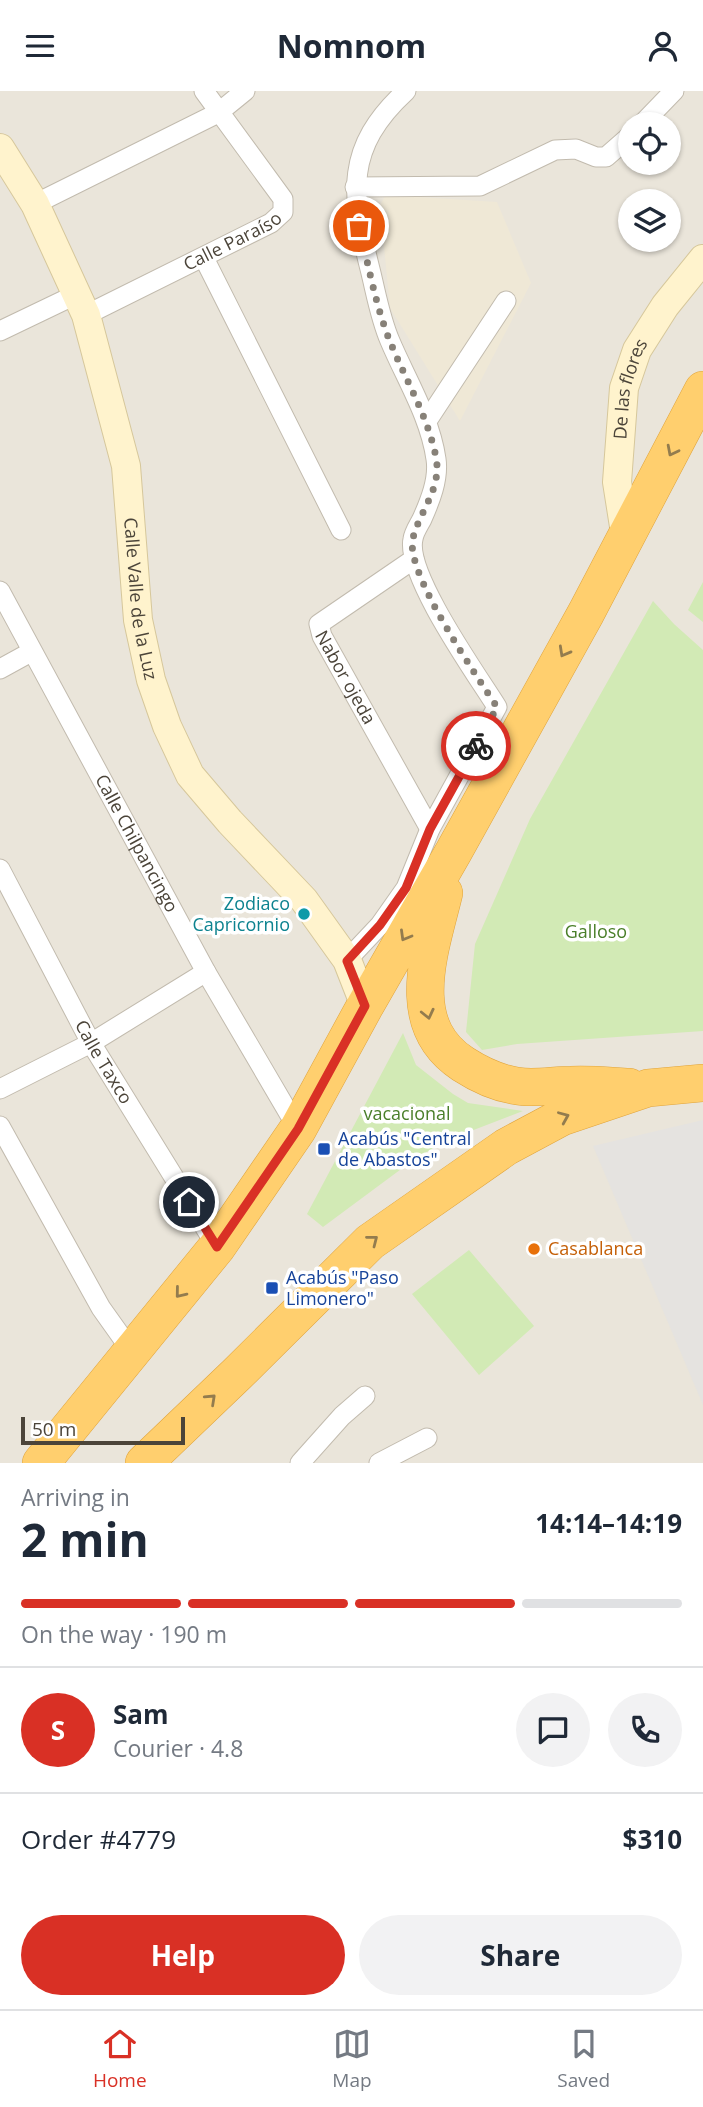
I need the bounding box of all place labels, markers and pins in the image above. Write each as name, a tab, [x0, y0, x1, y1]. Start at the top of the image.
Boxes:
pin	[329, 196, 389, 256]
place label: Zodiaco Capricornio	[193, 891, 290, 936]
marker: Zodiaco Capricornio	[296, 906, 312, 922]
place label: Acabús "Central de Abastos"	[338, 1126, 471, 1171]
marker: Acabús "Central de Abastos"	[316, 1141, 332, 1157]
pin	[159, 1172, 219, 1232]
place label: Casablanca	[548, 1236, 643, 1260]
marker: Casablanca	[526, 1241, 542, 1257]
place label: Acabús "Paso Limonero"	[286, 1265, 399, 1310]
marker: Acabús "Paso Limonero"	[264, 1280, 280, 1296]

